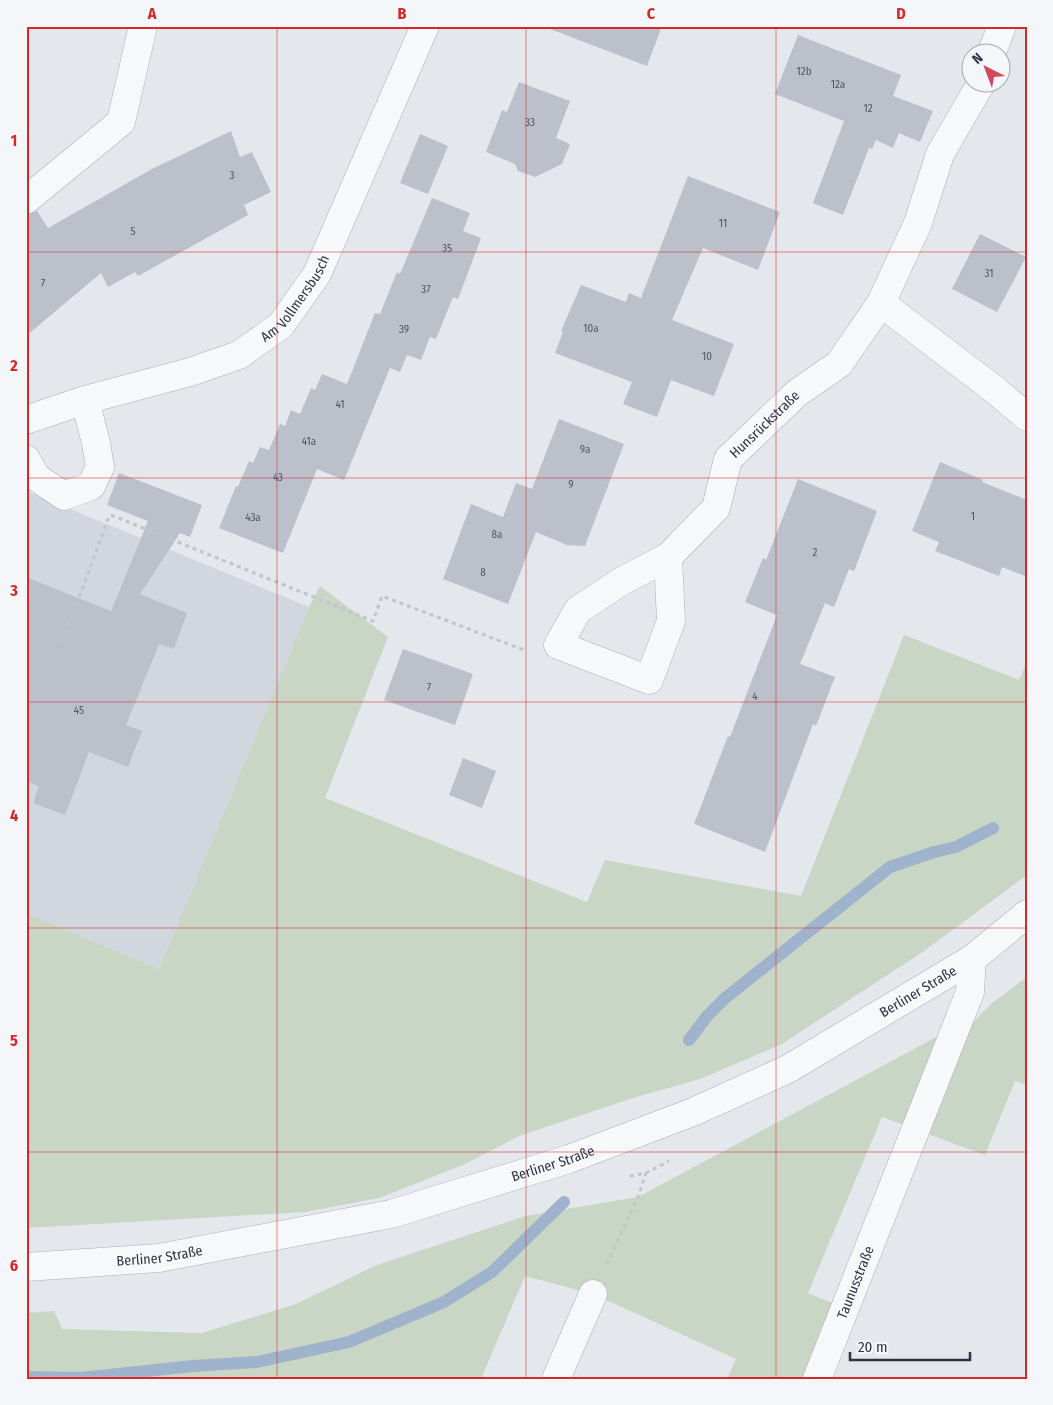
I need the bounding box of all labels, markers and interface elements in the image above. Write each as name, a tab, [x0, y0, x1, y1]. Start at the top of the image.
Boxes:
text: A	[147, 4, 157, 23]
text: B	[398, 4, 407, 23]
text: C	[647, 4, 656, 23]
text: D	[896, 4, 906, 23]
north arrow	[960, 42, 1010, 92]
text: N	[969, 50, 986, 68]
house number: 12b	[797, 65, 812, 78]
house number: 12a	[831, 78, 845, 91]
house number: 12	[863, 102, 873, 115]
house number: 33	[525, 116, 535, 129]
text: 1	[11, 131, 17, 150]
house number: 3	[230, 169, 235, 182]
house number: 11	[719, 217, 727, 230]
house number: 5	[130, 225, 136, 238]
house number: 35	[442, 242, 452, 255]
street label: Am Vollmersbusch	[257, 252, 333, 345]
house number: 31	[985, 267, 994, 280]
house number: 7	[41, 277, 46, 290]
house number: 37	[421, 283, 431, 296]
house number: 10a	[583, 322, 599, 335]
house number: 39	[399, 323, 409, 336]
house number: 10	[702, 350, 712, 363]
text: 2	[9, 356, 18, 375]
street label: Hunsrückstraße	[726, 387, 803, 461]
house number: 41	[335, 398, 345, 411]
house number: 41a	[302, 435, 316, 448]
house number: 9a	[580, 443, 590, 456]
house number: 43	[273, 471, 283, 484]
house number: 9	[568, 478, 574, 491]
house number: 1	[971, 510, 975, 523]
house number: 43a	[245, 511, 261, 524]
house number: 8a	[492, 528, 502, 541]
house number: 2	[813, 546, 818, 559]
house number: 8	[480, 566, 486, 579]
text: 3	[9, 581, 18, 600]
house number: 7	[427, 681, 432, 694]
house number: 4	[752, 690, 758, 703]
house number: 45	[74, 704, 84, 717]
text: 4	[10, 806, 18, 825]
street label: Berliner Straße	[876, 962, 959, 1021]
text: 5	[10, 1031, 18, 1050]
street label: Berliner Straße	[509, 1142, 597, 1185]
street label: Berliner Straße	[116, 1241, 204, 1269]
street label: Taunusstraße	[833, 1243, 877, 1321]
text: 6	[10, 1256, 18, 1275]
scale bar	[850, 1330, 970, 1362]
text: 20 m	[858, 1338, 888, 1356]

